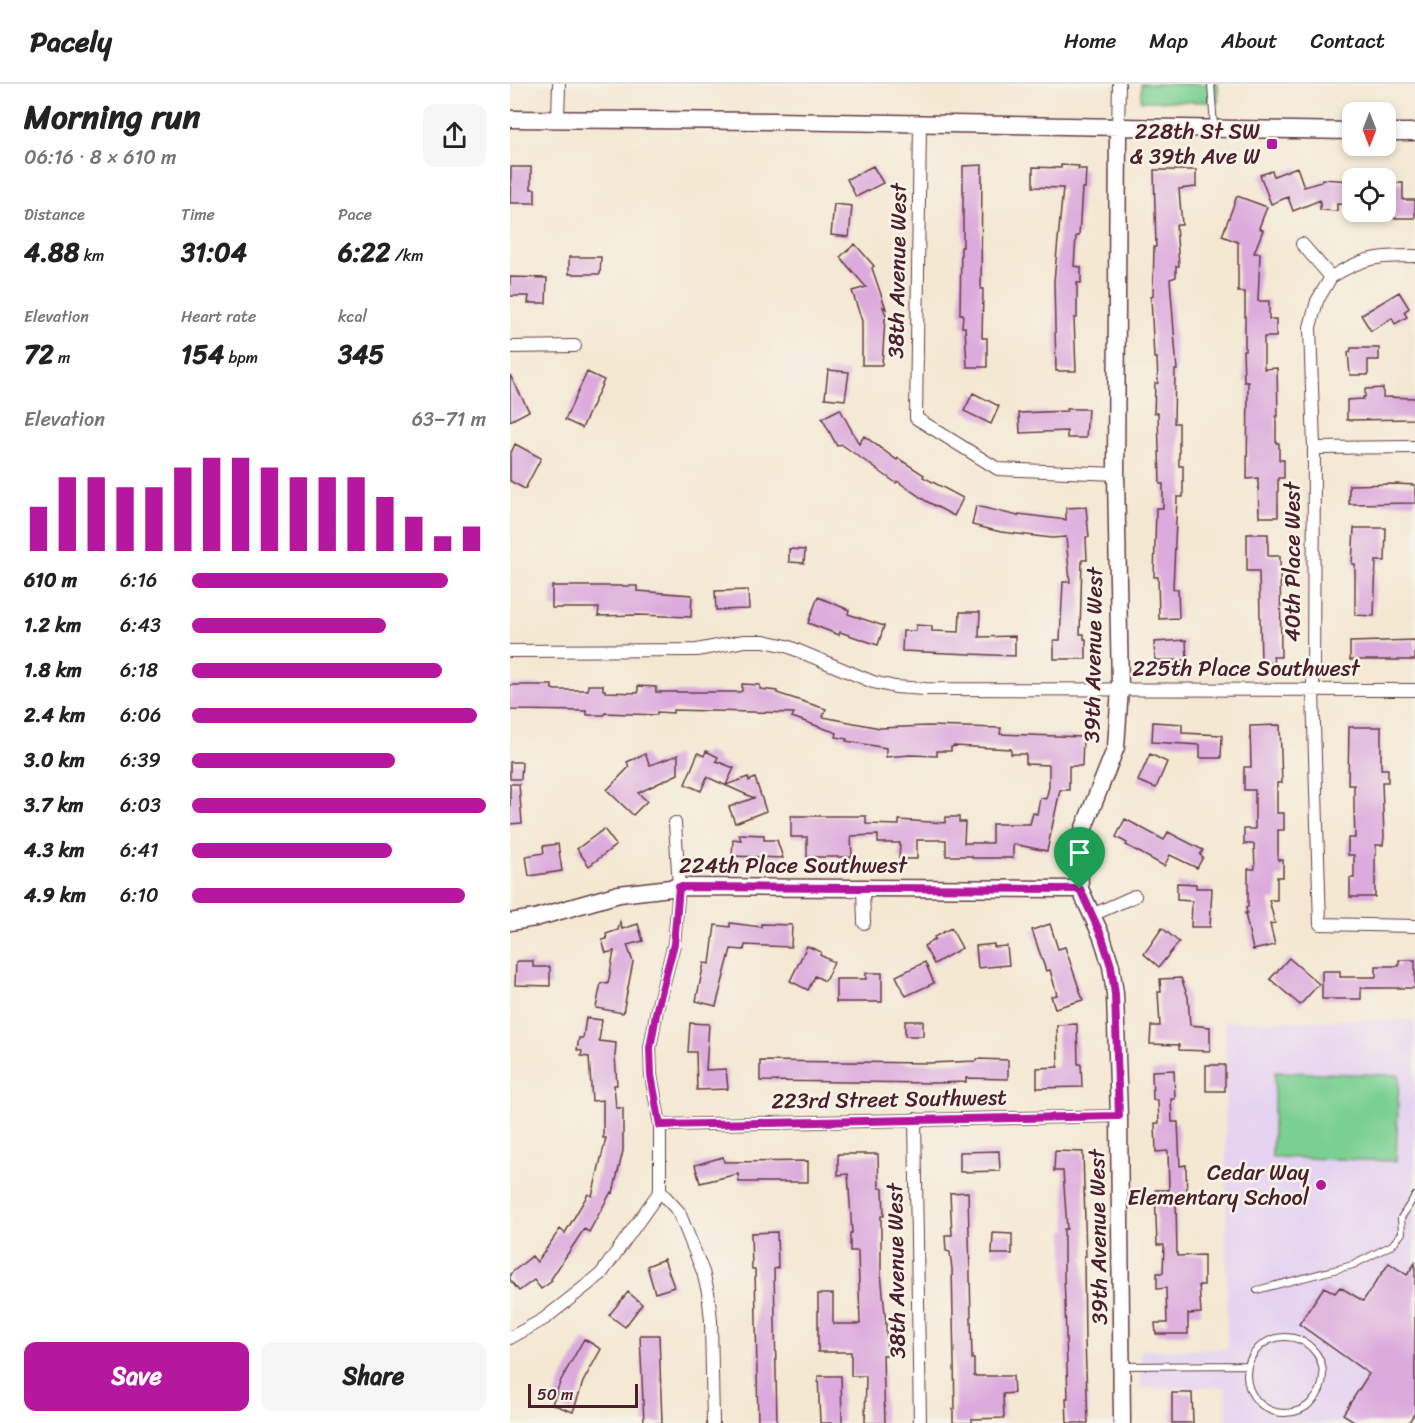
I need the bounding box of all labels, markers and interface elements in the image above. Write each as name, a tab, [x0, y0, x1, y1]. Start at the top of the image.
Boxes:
text: Pacely	[30, 17, 112, 66]
text: Home	[1064, 22, 1116, 60]
text: Map	[1149, 22, 1188, 60]
text: About	[1221, 22, 1278, 60]
text: Contact	[1311, 22, 1385, 60]
text: Morning run	[24, 88, 200, 146]
north arrow	[1342, 102, 1396, 156]
map controls	[1342, 102, 1396, 222]
button: share	[423, 104, 486, 167]
place label: 228th St SW & 39th Ave W	[1129, 112, 1261, 176]
marker: 228th St SW & 39th Ave W	[1265, 137, 1279, 151]
text: 06:16 · 8 × 610 m	[24, 140, 176, 175]
button: locate	[1342, 168, 1396, 222]
street label: 38th Avenue West	[876, 182, 918, 359]
text: Distance	[24, 200, 85, 229]
text: Time	[181, 200, 215, 229]
text: Pace	[338, 200, 372, 229]
text: 4.88	[24, 229, 79, 275]
text: 31:04	[181, 229, 247, 275]
text: 6:22	[338, 229, 391, 275]
text: km	[79, 241, 104, 270]
text: /km	[391, 241, 424, 270]
text: Elevation	[24, 302, 89, 331]
text: Heart rate	[181, 302, 256, 331]
text: kcal	[338, 302, 367, 331]
text: 72	[24, 331, 54, 377]
text: 154	[181, 331, 224, 377]
text: 345	[338, 331, 384, 377]
text: m	[54, 343, 70, 372]
text: bpm	[224, 343, 258, 372]
text: Elevation	[24, 402, 105, 437]
text: 63–71 m	[412, 402, 486, 437]
street label: 40th Place West	[1273, 481, 1312, 642]
text: 610 m	[24, 563, 77, 598]
text: 6:16	[120, 563, 157, 598]
street label: 39th Avenue West	[1072, 566, 1114, 743]
text: 1.2 km	[24, 608, 81, 643]
text: 6:43	[120, 608, 161, 643]
street label: 225th Place Southwest	[1132, 649, 1361, 688]
text: 1.8 km	[24, 653, 82, 688]
text: 6:18	[120, 653, 158, 688]
text: 2.4 km	[24, 698, 85, 733]
text: 6:06	[120, 698, 161, 733]
text: 3.0 km	[24, 743, 85, 778]
text: 6:39	[120, 743, 161, 778]
text: 3.7 km	[24, 788, 84, 823]
text: 6:03	[120, 788, 161, 823]
pin	[1054, 827, 1105, 889]
text: 4.3 km	[24, 833, 85, 868]
text: 6:41	[120, 833, 158, 868]
icon: arrive	[1063, 836, 1096, 869]
street label: 224th Place Southwest	[679, 846, 908, 885]
text: 4.9 km	[24, 878, 86, 913]
text: 6:10	[120, 878, 159, 913]
street label: 223rd Street Southwest	[771, 1077, 1007, 1121]
street label: 39th Avenue West	[1077, 1148, 1119, 1325]
place label: Cedar Way Elementary School	[1127, 1153, 1310, 1217]
marker: Cedar Way Elementary School	[1314, 1178, 1328, 1192]
street label: 38th Avenue West	[875, 1182, 917, 1359]
button: Save	[24, 1342, 249, 1411]
button: Share	[261, 1342, 486, 1411]
text: 50 m	[537, 1380, 573, 1409]
scale bar	[528, 1381, 638, 1408]

